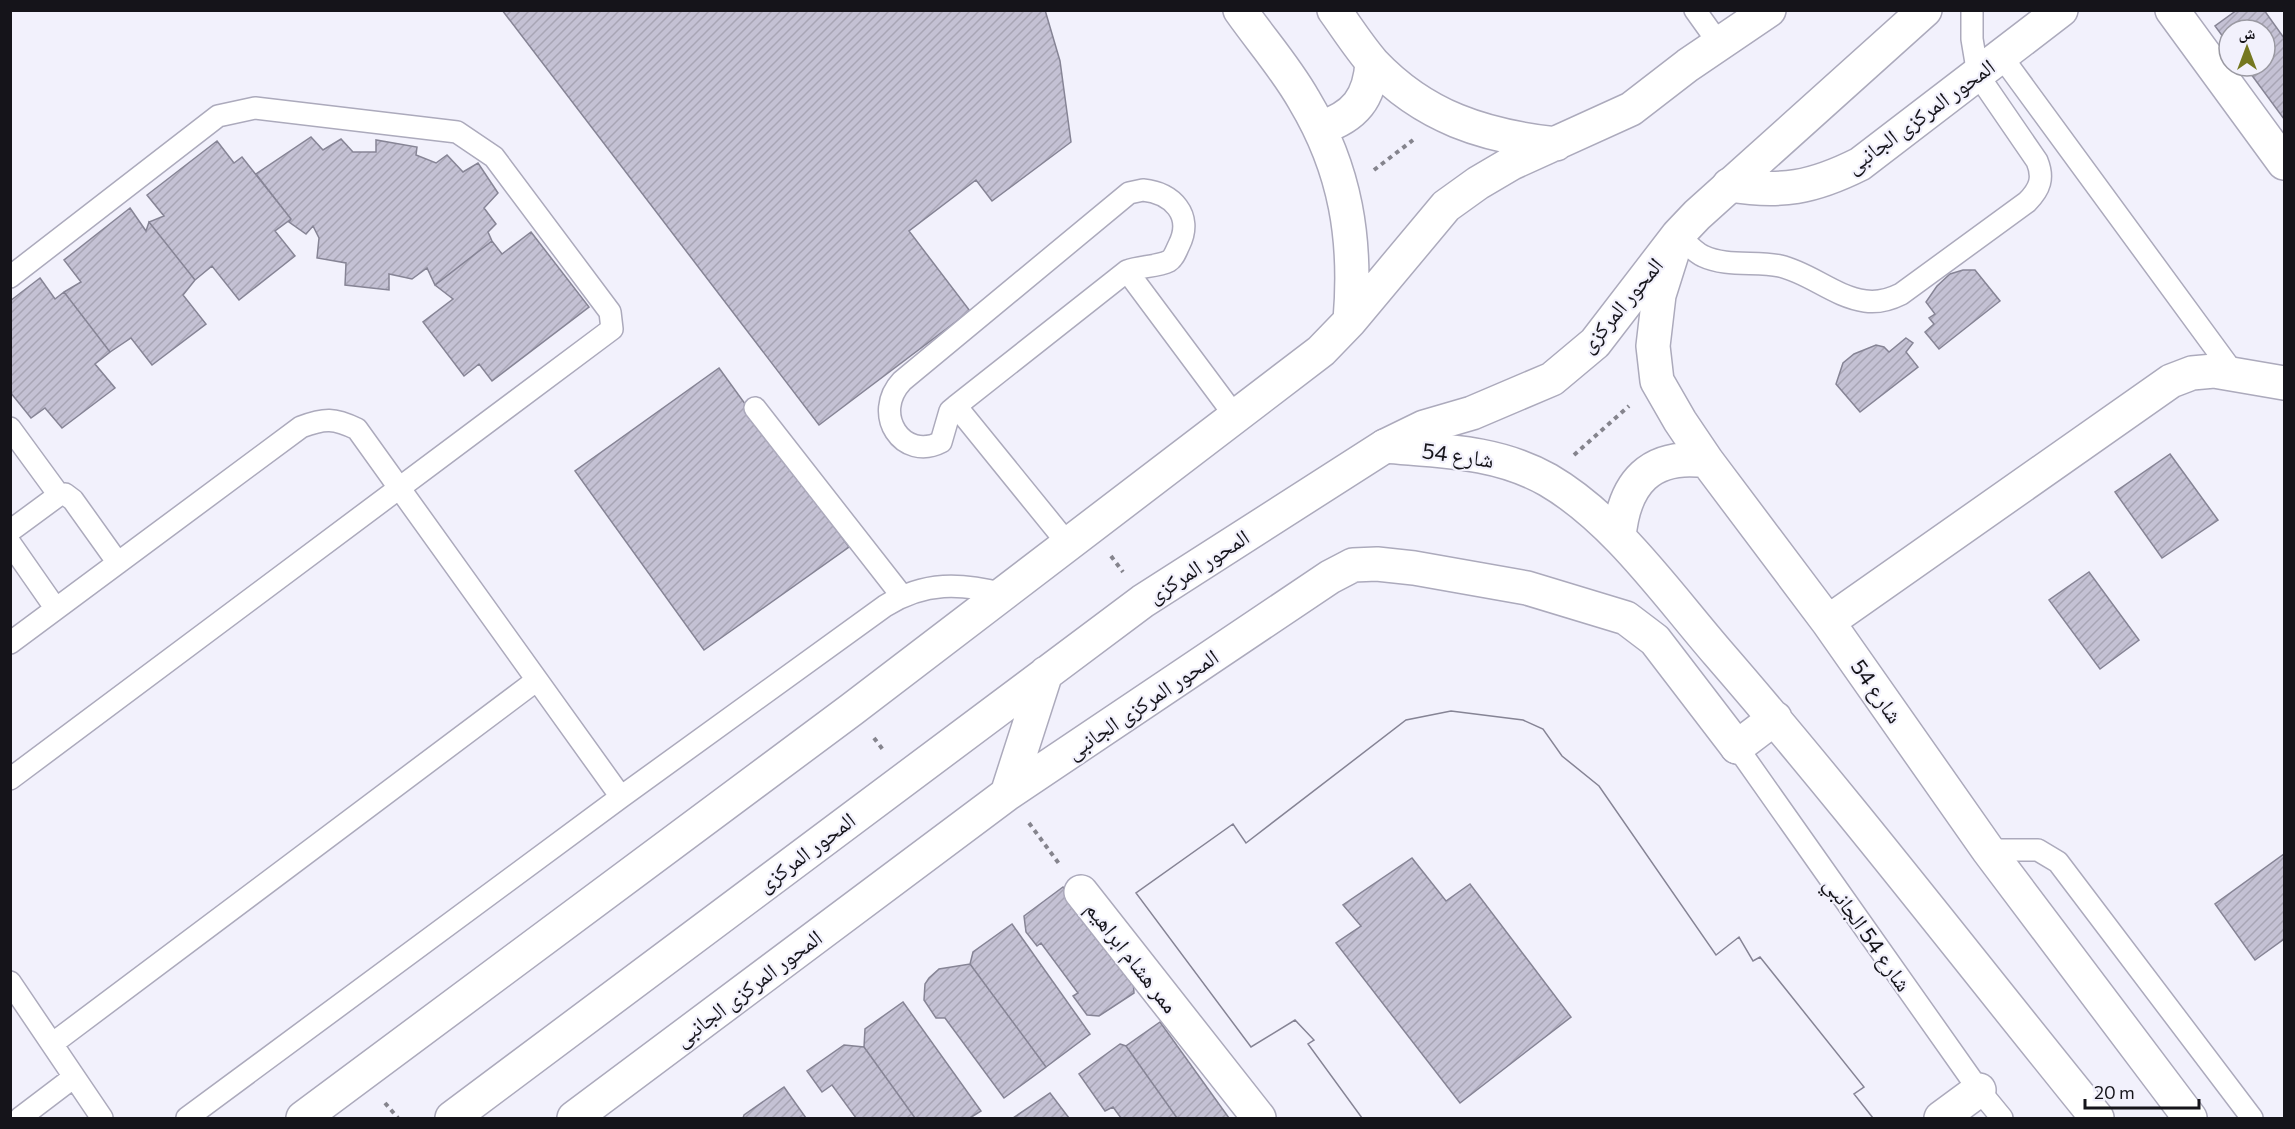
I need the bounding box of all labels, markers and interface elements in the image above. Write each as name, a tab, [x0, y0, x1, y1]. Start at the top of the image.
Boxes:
north arrow	[2217, 18, 2277, 78]
text: ش	[2239, 23, 2256, 43]
street label: المحور المركزى الجانبى	[1840, 52, 2000, 180]
street label: المحور المركزى	[1573, 252, 1669, 358]
street label: شارع 54	[1420, 436, 1496, 474]
street label: المحور المركزى	[1142, 523, 1254, 609]
street label: المحور المركزى الجانبى	[1060, 643, 1224, 765]
street label: شارع 54	[1845, 654, 1909, 728]
street label: المحور المركزى	[751, 806, 861, 898]
street label: شارع 54 الجانبي	[1815, 871, 1918, 999]
street label: ممر هشام ابراهيم	[1079, 895, 1184, 1019]
street label: المحور المركزى الجانبى	[668, 923, 828, 1053]
scale bar	[2085, 1072, 2199, 1110]
text: 20 m	[2094, 1081, 2135, 1103]

